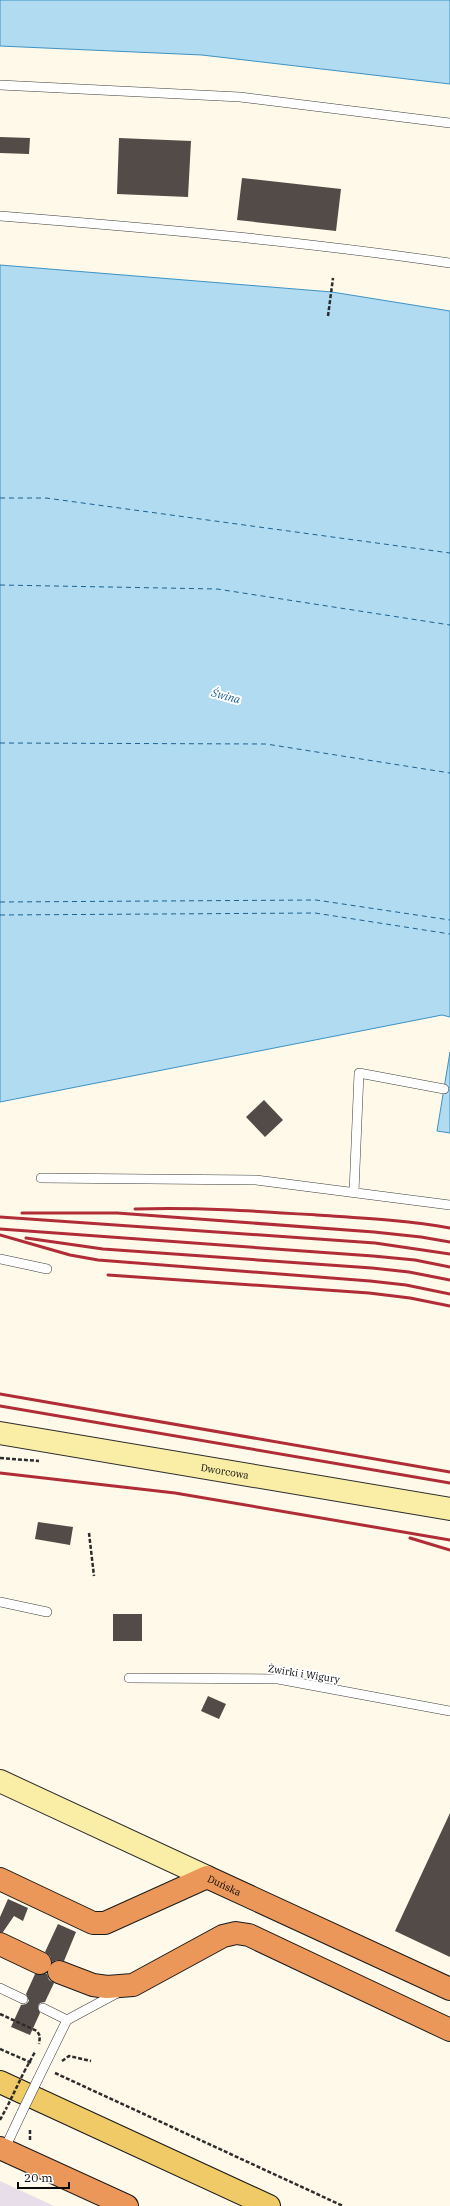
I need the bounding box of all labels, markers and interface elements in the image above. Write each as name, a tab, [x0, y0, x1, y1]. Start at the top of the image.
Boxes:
water label: Świna	[209, 685, 242, 707]
street label: Dworcowa	[200, 1461, 250, 1482]
street label: Żwirki i Wigury	[267, 1662, 342, 1686]
street label: Duńska	[205, 1872, 244, 1899]
scale bar	[18, 2164, 69, 2190]
text: 20 m	[24, 2170, 53, 2185]

